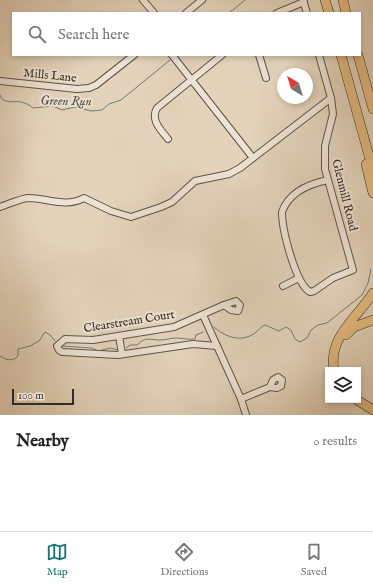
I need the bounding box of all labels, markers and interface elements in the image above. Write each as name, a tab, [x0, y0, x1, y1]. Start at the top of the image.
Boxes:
search box	[12, 12, 361, 56]
icon: search	[26, 23, 48, 45]
text: Search here	[58, 25, 129, 44]
street label: Mills Lane	[23, 65, 78, 86]
north arrow	[277, 68, 313, 104]
water label: Green Run	[40, 93, 92, 110]
street label: Glenmill Road	[328, 158, 361, 233]
street label: Clearstream Court	[82, 307, 176, 336]
map controls	[325, 367, 361, 403]
button: layers	[325, 367, 361, 403]
scale bar	[12, 387, 74, 406]
text: 100 m	[18, 389, 44, 403]
text: Nearby	[16, 431, 69, 452]
text: 0 results	[313, 433, 357, 450]
tab: Map	[46, 541, 68, 579]
tab: Directions	[161, 541, 208, 579]
tab: Saved	[301, 541, 327, 579]

